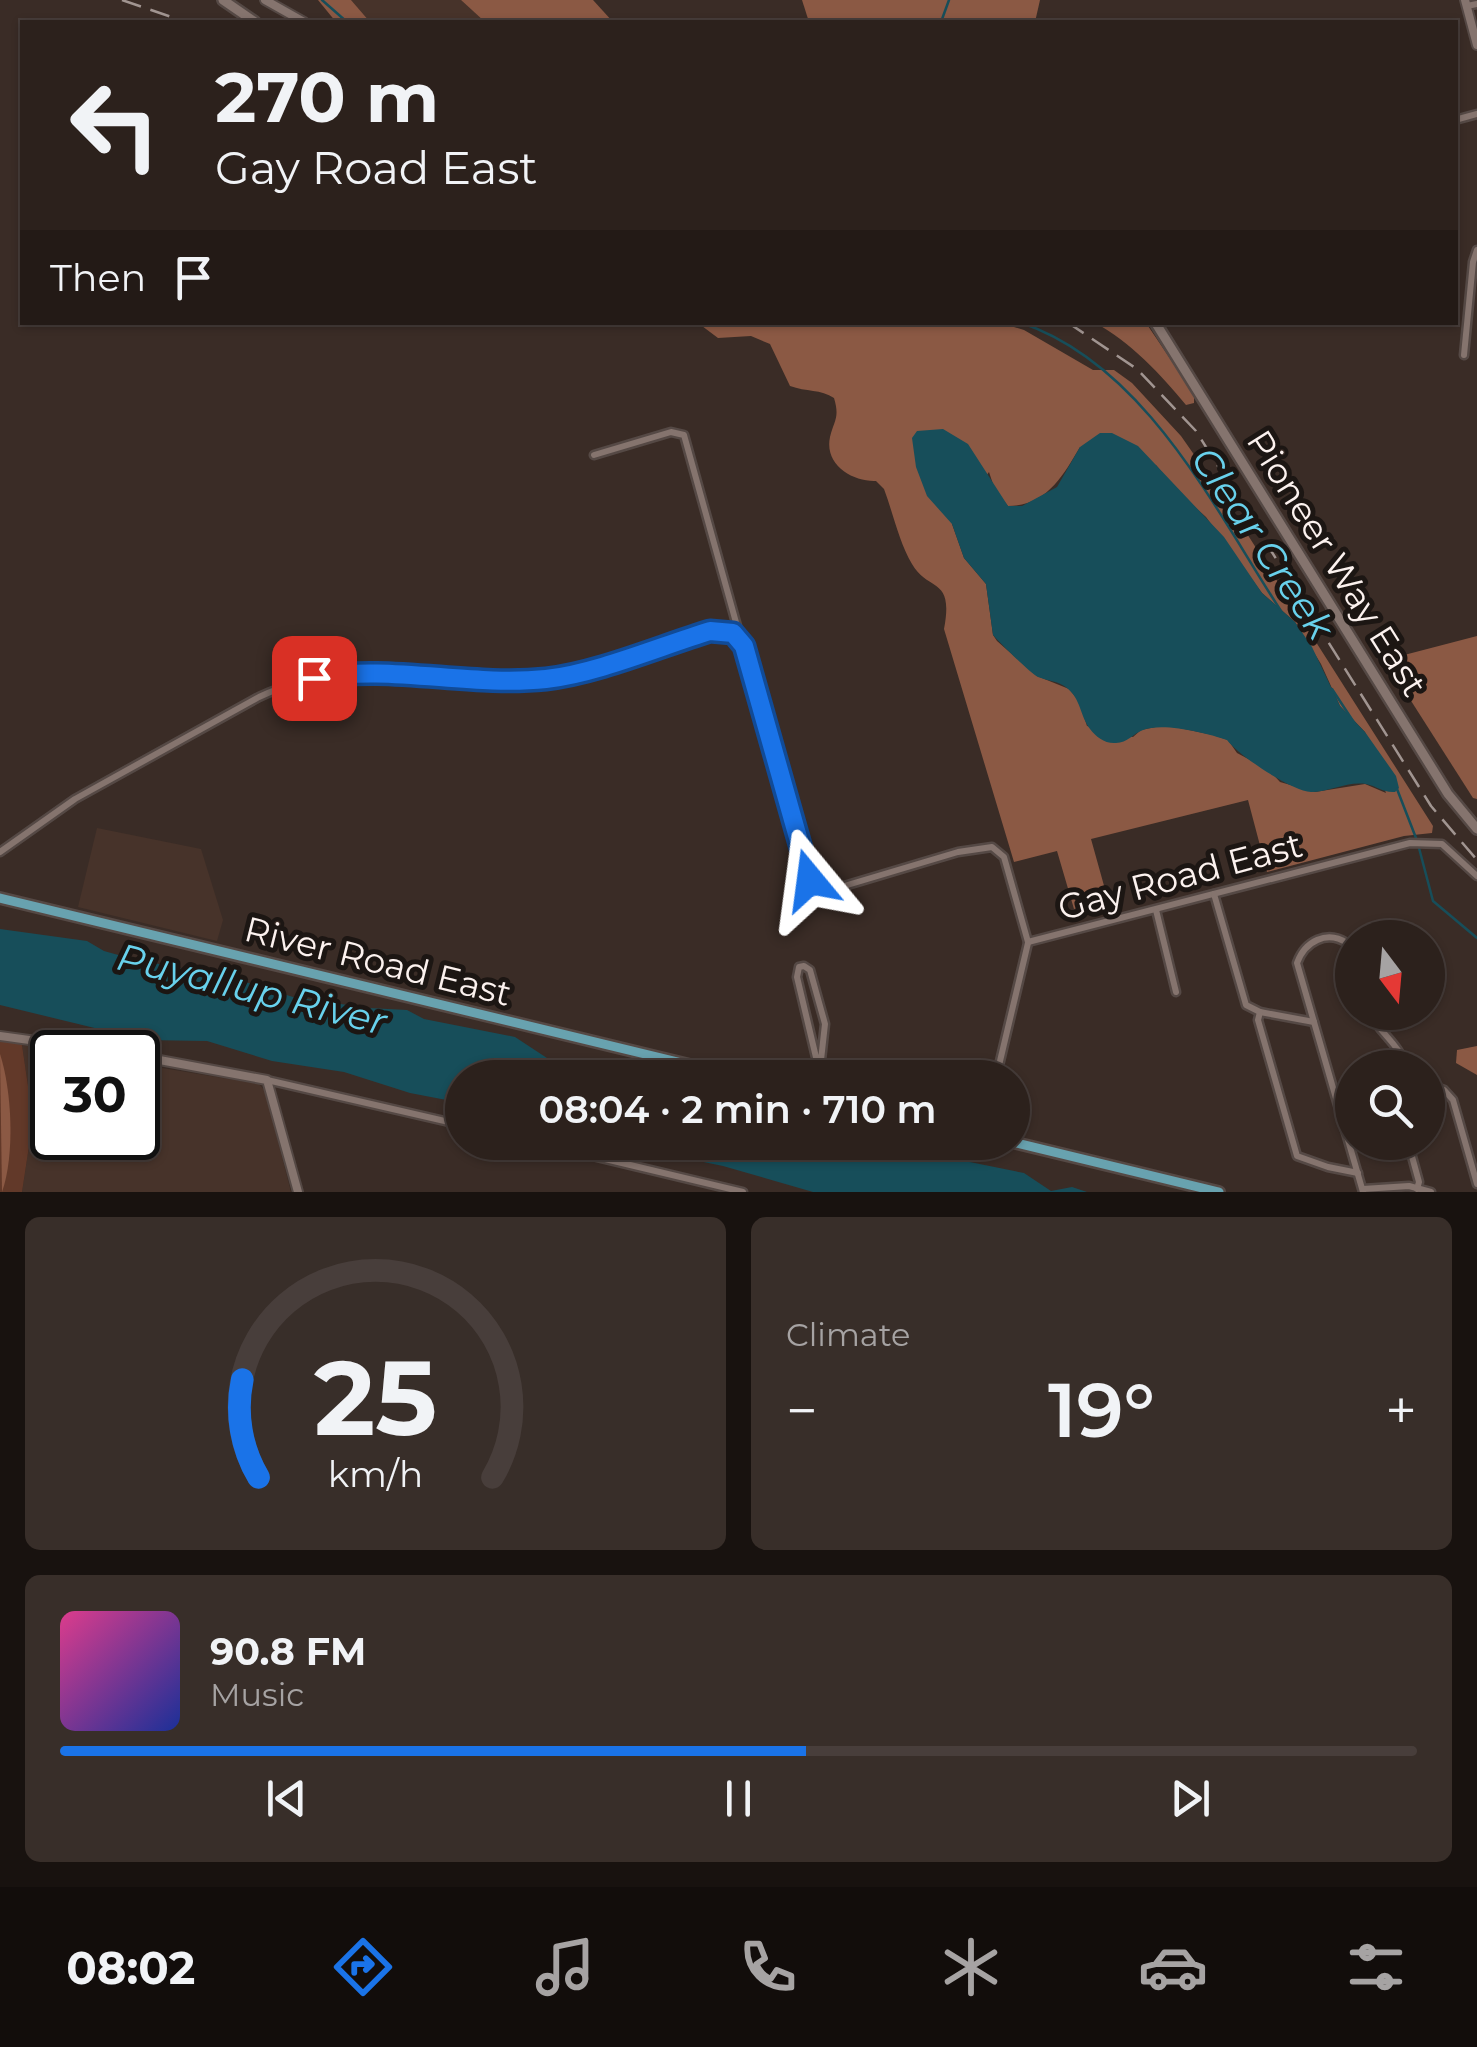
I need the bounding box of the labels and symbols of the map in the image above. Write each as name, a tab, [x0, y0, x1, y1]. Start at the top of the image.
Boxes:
street label: Pioneer Way East	[1238, 422, 1436, 704]
water label: Clear Creek	[1181, 438, 1345, 649]
pin	[272, 636, 357, 721]
street label: Gay Road East	[1053, 823, 1307, 929]
position arrow	[758, 828, 862, 932]
street label: River Road East	[240, 907, 516, 1015]
north arrow	[1335, 920, 1445, 1030]
water label: Puyallup River	[112, 933, 392, 1045]
speed limit sign: 30	[30, 1030, 160, 1160]

